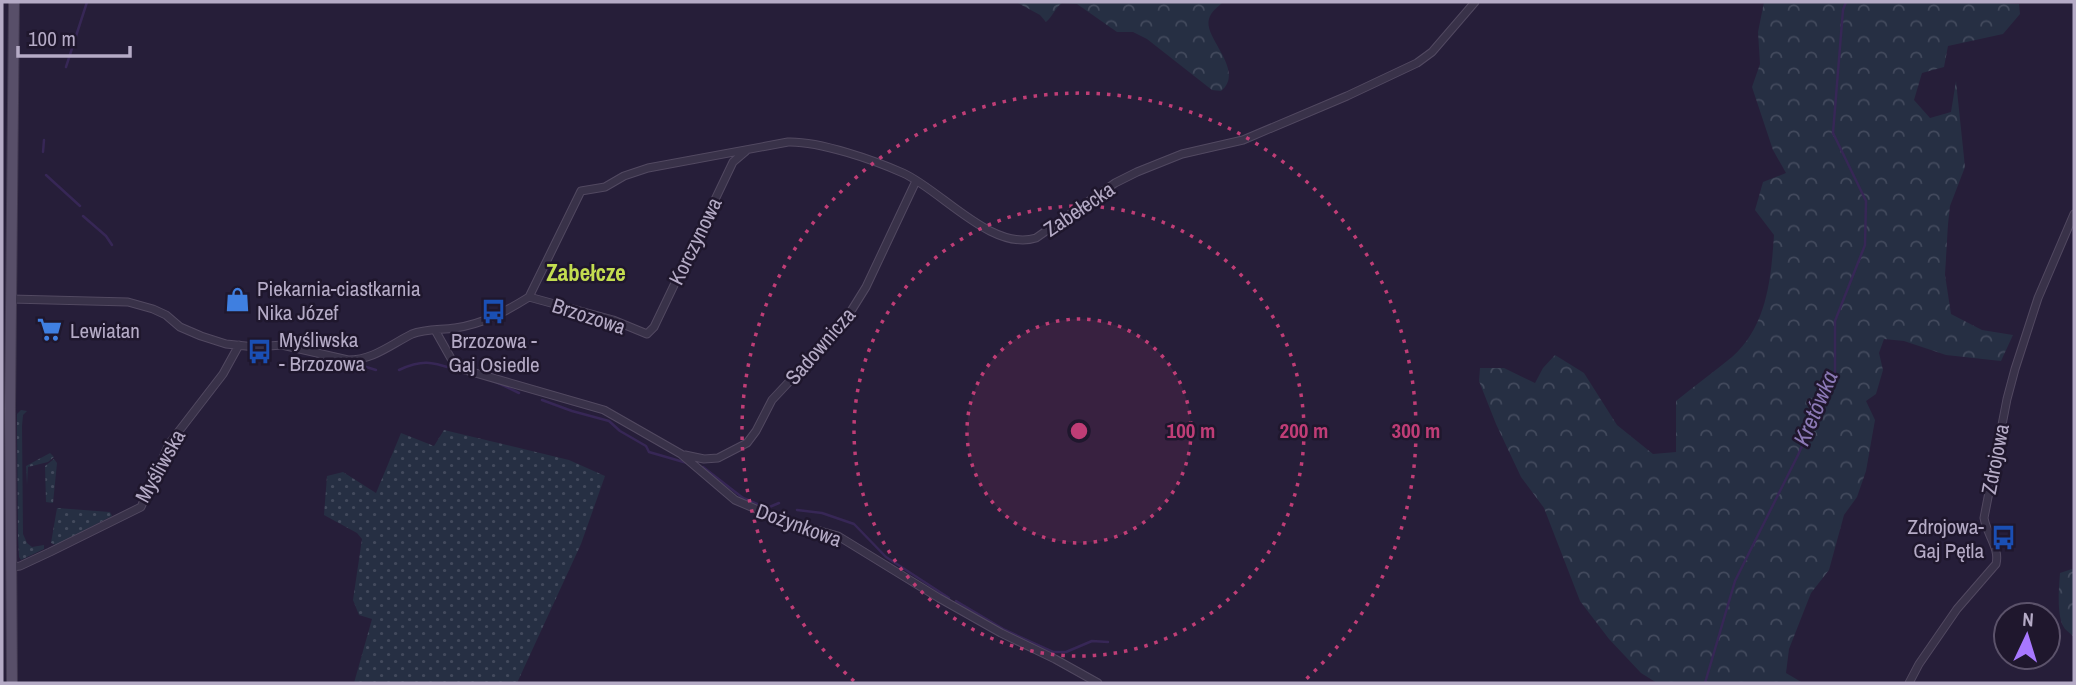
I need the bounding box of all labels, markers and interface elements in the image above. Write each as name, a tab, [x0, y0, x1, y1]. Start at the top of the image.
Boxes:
scale bar	[18, 14, 130, 58]
text: 100 m	[28, 24, 76, 53]
street label: Zabełecka	[1038, 175, 1120, 243]
street label: Korczynowa	[661, 192, 729, 290]
district label: Zabełcze	[546, 257, 626, 288]
place label: Piekarnia-ciastkarnia Nika Józef	[257, 274, 421, 327]
shop icon: Piekarnia-ciastkarnia Nika Józef	[223, 286, 251, 314]
street label: Brzozowa	[549, 291, 630, 342]
bus stop icon: Brzozowa - Gaj Osiedle	[480, 297, 508, 325]
street label: Sadownicza	[778, 301, 862, 391]
supermarket icon: Lewiatan	[36, 316, 64, 344]
place label: Lewiatan	[70, 316, 140, 345]
place label: Myśliwska - Brzozowa	[279, 325, 366, 378]
place label: Brzozowa - Gaj Osiedle	[449, 326, 539, 379]
bus stop icon: Myśliwska - Brzozowa	[245, 337, 273, 365]
water label: Kretówka	[1785, 366, 1845, 450]
text: 100 m	[1167, 416, 1215, 445]
text: 200 m	[1280, 416, 1328, 445]
text: 300 m	[1392, 416, 1440, 445]
centre of rings	[1067, 419, 1091, 443]
street label: Zdrojowa	[1974, 421, 2016, 497]
street label: Myśliwska	[128, 424, 192, 508]
street label: Dożynkowa	[752, 496, 846, 554]
place label: Zdrojowa- Gaj Pętla	[1907, 512, 1984, 565]
bus stop icon: Zdrojowa- Gaj Pętla	[1990, 524, 2018, 552]
north arrow	[1992, 601, 2062, 671]
text: N	[2022, 606, 2035, 632]

